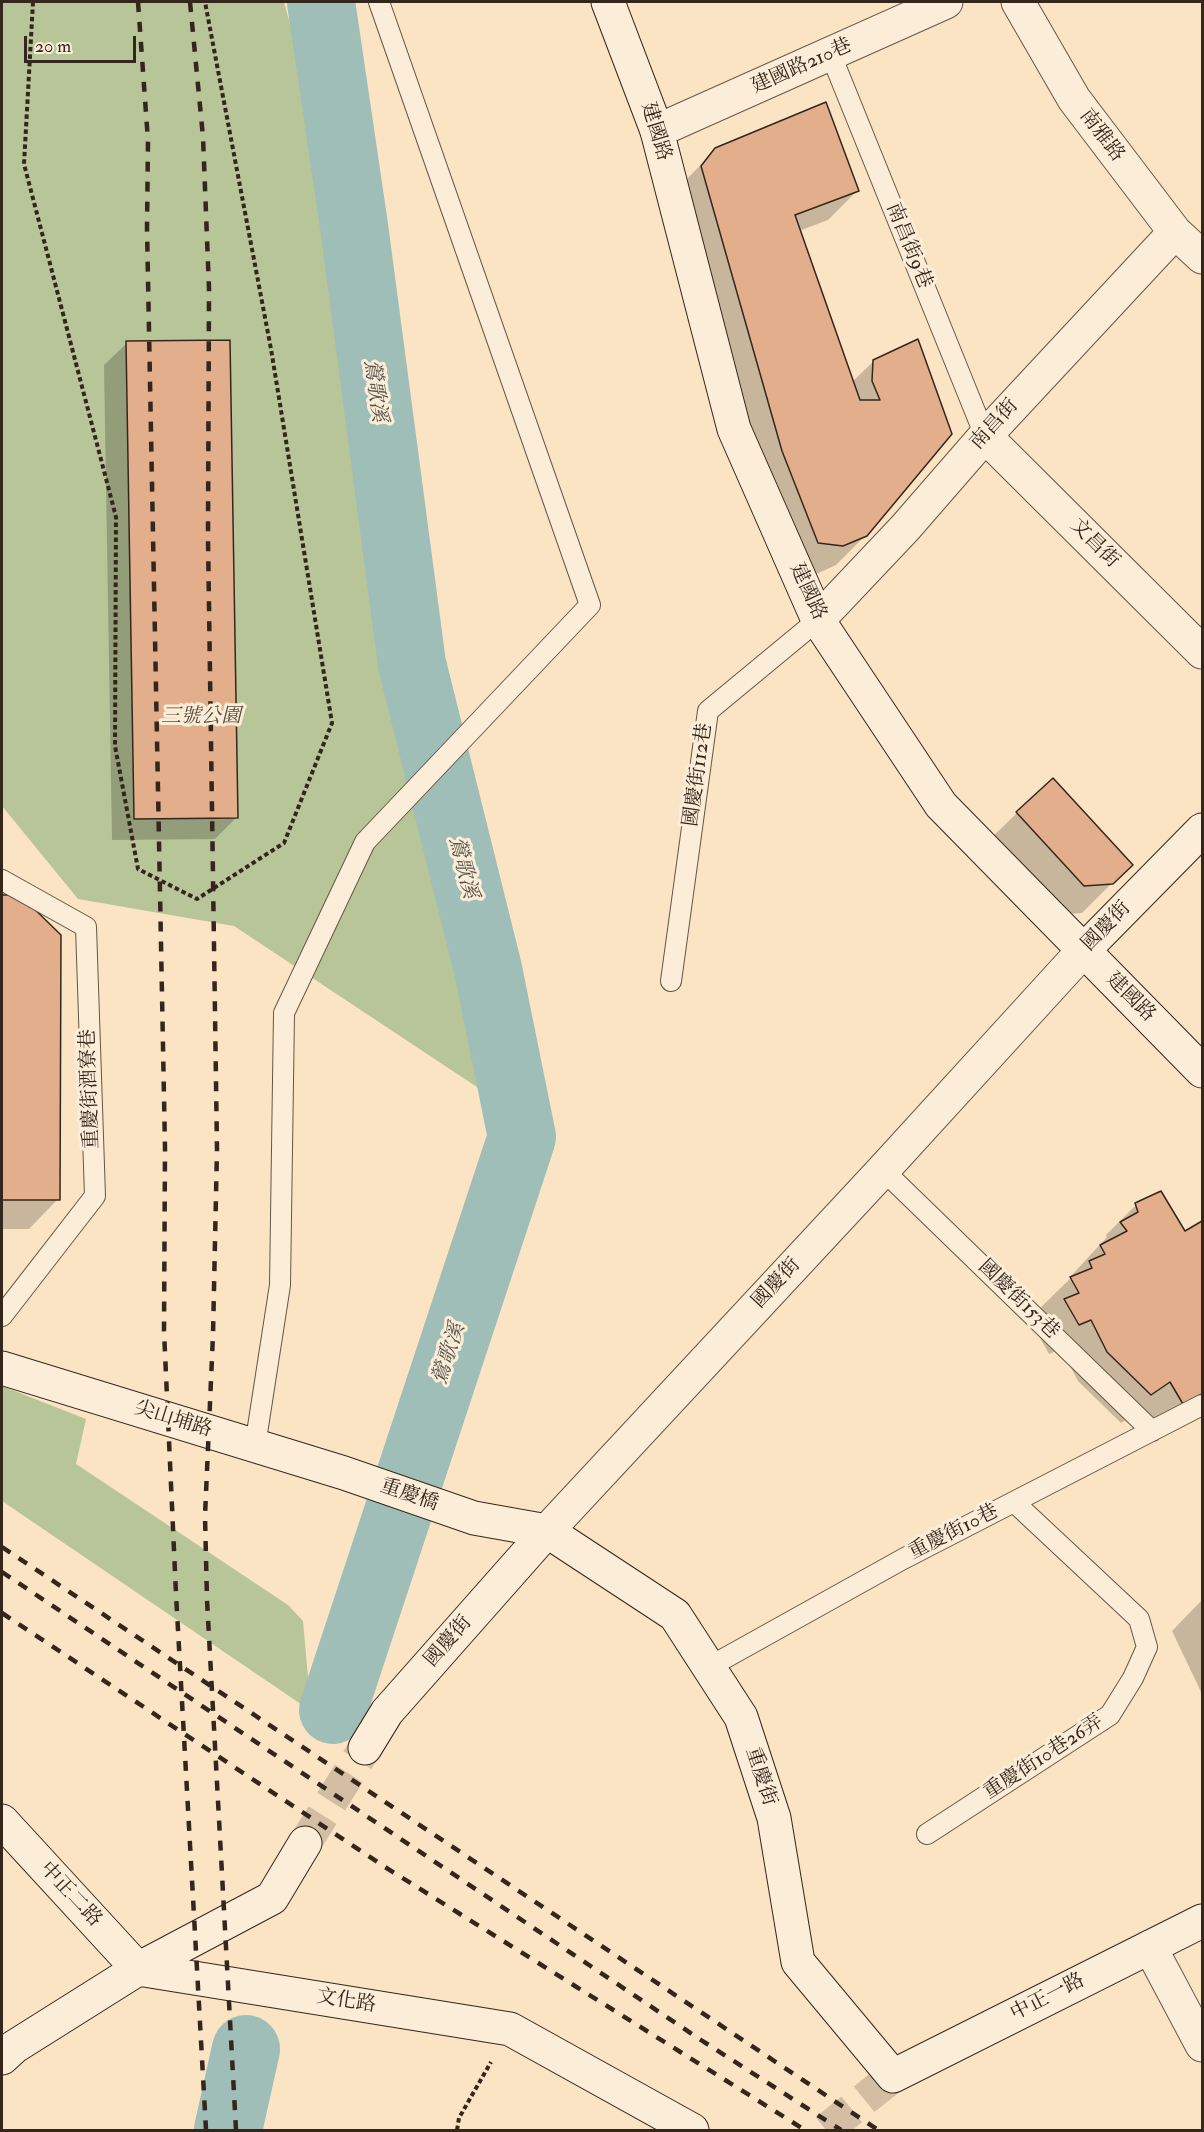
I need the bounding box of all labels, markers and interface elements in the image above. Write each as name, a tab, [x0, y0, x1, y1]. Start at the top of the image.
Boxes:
scale bar	[27, 24, 140, 62]
street label: 建國路210巷	[748, 34, 856, 100]
text: 20 m	[35, 35, 71, 58]
street label: 建國路	[635, 100, 675, 164]
street label: 南雅路	[1073, 105, 1129, 167]
street label: 南昌街9巷	[880, 200, 936, 292]
water label: 鶯歌溪	[357, 358, 391, 424]
street label: 南昌街	[966, 395, 1024, 455]
street label: 文昌街	[1064, 514, 1124, 574]
street label: 建國路	[783, 560, 831, 624]
park label: 三號公園	[161, 706, 241, 730]
street label: 國慶街112巷	[680, 722, 718, 828]
water label: 鶯歌溪	[442, 834, 482, 902]
street label: 國慶街	[1078, 897, 1136, 957]
street label: 建國路	[1100, 968, 1160, 1028]
street label: 重慶街酒寮巷	[77, 1029, 105, 1149]
street label: 國慶街	[748, 1254, 806, 1314]
street label: 國慶街153巷	[972, 1255, 1064, 1345]
water label: 鶯歌溪	[428, 1320, 472, 1388]
street label: 尖山埔路	[131, 1397, 215, 1443]
street label: 重慶橋	[377, 1475, 441, 1517]
street label: 重慶街10巷	[905, 1500, 1003, 1566]
street label: 國慶街	[420, 1611, 478, 1673]
street label: 重慶街10巷26弄	[980, 1710, 1108, 1806]
street label: 重慶街	[739, 1745, 781, 1809]
street label: 中正二路	[34, 1858, 106, 1932]
street label: 中正一路	[1007, 1969, 1089, 2027]
street label: 文化路	[314, 1985, 378, 2019]

